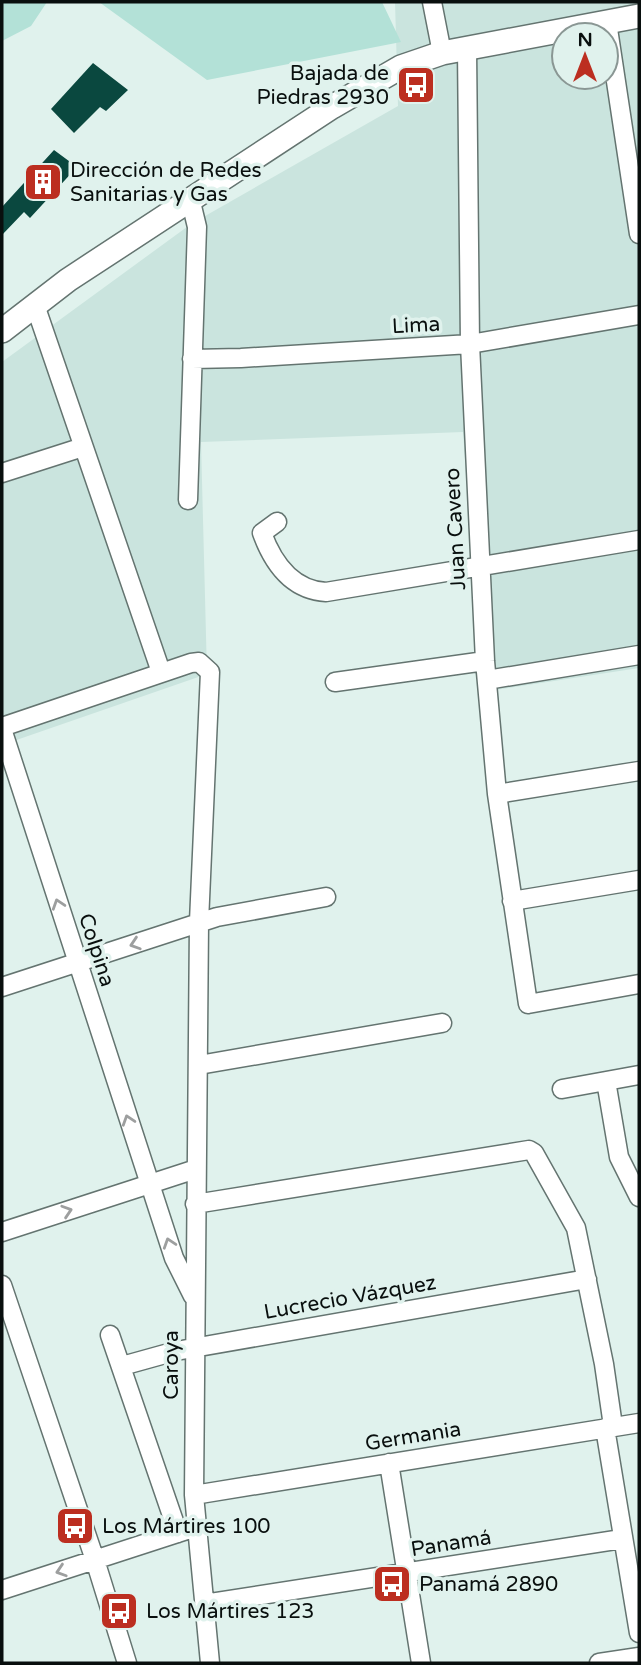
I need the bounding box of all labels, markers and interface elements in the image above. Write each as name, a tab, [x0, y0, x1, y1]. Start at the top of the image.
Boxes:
north arrow	[550, 21, 620, 91]
text: N	[577, 29, 593, 51]
place label: Bajada de Piedras 2930	[257, 61, 389, 110]
bus stop icon: Bajada de Piedras 2930	[395, 64, 437, 106]
place label: Dirección de Redes Sanitarias y Gas	[70, 158, 262, 207]
building icon: Dirección de Redes Sanitarias y Gas	[22, 161, 64, 203]
street label: Lima	[391, 312, 441, 339]
street label: Juan Cavero	[440, 467, 471, 591]
one-way arrow	[52, 898, 67, 910]
street label: Colpina	[73, 910, 120, 990]
one-way arrow	[129, 936, 141, 950]
one-way arrow	[122, 1114, 136, 1127]
one-way arrow	[60, 1205, 72, 1220]
one-way arrow	[162, 1238, 177, 1250]
street label: Lucrecio Vázquez	[262, 1270, 438, 1325]
street label: Caroya	[159, 1330, 184, 1400]
street label: Germania	[363, 1417, 463, 1456]
bus stop icon: Los Mártires 100	[54, 1505, 96, 1547]
place label: Los Mártires 100	[102, 1514, 271, 1539]
street label: Panamá	[409, 1525, 493, 1562]
one-way arrow	[56, 1563, 68, 1577]
bus stop icon: Panamá 2890	[371, 1563, 413, 1605]
place label: Panamá 2890	[419, 1572, 558, 1597]
bus stop icon: Los Mártires 123	[98, 1590, 140, 1632]
place label: Los Mártires 123	[146, 1599, 315, 1624]

